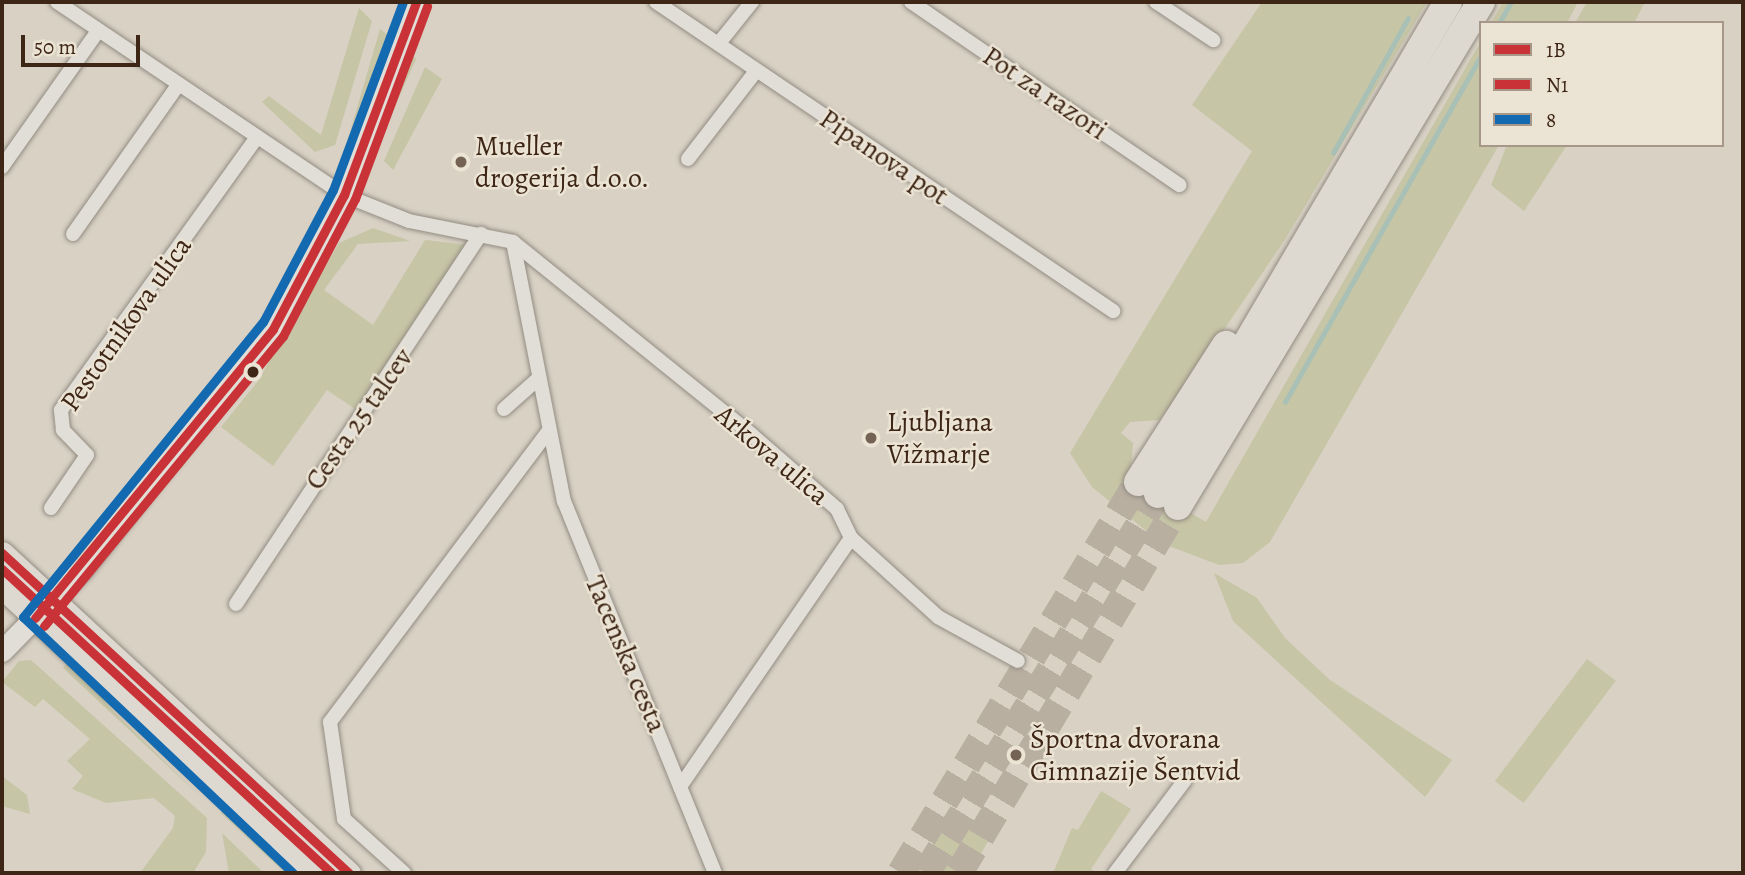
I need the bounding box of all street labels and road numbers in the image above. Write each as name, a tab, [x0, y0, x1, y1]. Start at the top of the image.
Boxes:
street label: Pot za razori	[976, 39, 1114, 147]
street label: Pipanova pot	[813, 102, 955, 212]
street label: Pestotnikova ulica	[53, 230, 199, 418]
street label: Cesta 25 talcev	[298, 342, 420, 496]
street label: Arkova ulica	[708, 398, 836, 512]
street label: Tacenska cesta	[578, 571, 674, 737]

